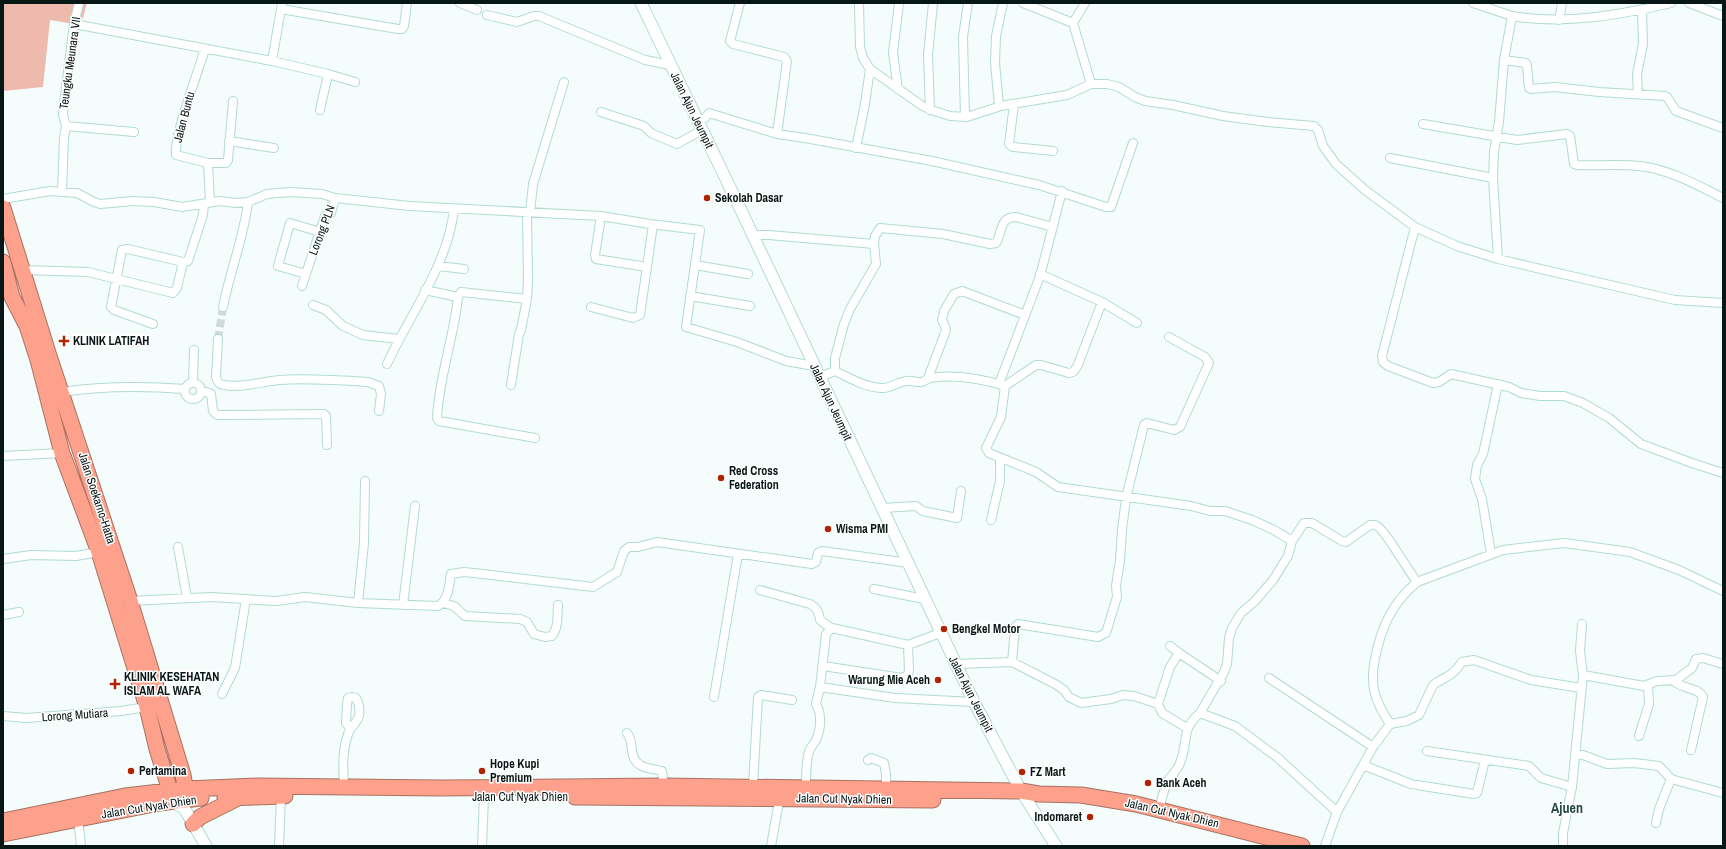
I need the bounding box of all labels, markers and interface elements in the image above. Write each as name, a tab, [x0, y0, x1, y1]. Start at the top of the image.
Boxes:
street label: Teungku Meunara VII	[56, 16, 84, 110]
street label: Jalan Ajun Jeumpit	[667, 69, 718, 151]
street label: Jalan Buntu	[170, 90, 198, 144]
place label: Sekolah Dasar	[715, 190, 783, 206]
marker: Sekolah Dasar	[702, 193, 712, 203]
street label: Lorong PLN	[305, 203, 339, 257]
place label: KLINIK LATIFAH	[73, 333, 149, 349]
marker: KLINIK LATIFAH	[58, 335, 70, 347]
street label: Jalan Ajun Jeumpit	[806, 361, 856, 443]
street label: Jalan Soekarno-Hatta	[75, 450, 119, 546]
place label: Red Cross Federation	[729, 463, 779, 493]
marker: Red Cross Federation	[716, 473, 726, 483]
place label: Wisma PMI	[836, 521, 888, 537]
marker: Wisma PMI	[823, 524, 833, 534]
place label: Bengkel Motor	[952, 621, 1021, 637]
marker: Bengkel Motor	[939, 624, 949, 634]
street label: Jalan Ajun Jeumpit	[945, 653, 997, 735]
place label: KLINIK KESEHATAN ISLAM AL WAFA	[124, 669, 219, 699]
place label: Warung Mie Aceh	[848, 672, 930, 688]
marker: Warung Mie Aceh	[933, 675, 943, 685]
marker: KLINIK KESEHATAN ISLAM AL WAFA	[109, 678, 121, 690]
street label: Lorong Mutiara	[41, 705, 109, 725]
place label: Hope Kupi Premium	[490, 756, 539, 786]
place label: Pertamina	[139, 763, 187, 779]
place label: FZ Mart	[1030, 764, 1066, 780]
marker: Pertamina	[126, 766, 136, 776]
marker: Hope Kupi Premium	[477, 766, 487, 776]
marker: FZ Mart	[1017, 767, 1027, 777]
place label: Bank Aceh	[1156, 775, 1207, 791]
marker: Bank Aceh	[1143, 778, 1153, 788]
street label: Jalan Cut Nyak Dhien	[472, 789, 568, 805]
street label: Jalan Cut Nyak Dhien	[796, 790, 892, 808]
street label: Jalan Cut Nyak Dhien	[100, 792, 198, 822]
street label: Jalan Cut Nyak Dhien	[1124, 794, 1220, 832]
district label: Ajuen	[1551, 799, 1583, 817]
place label: Indomaret	[1034, 809, 1083, 825]
marker: Indomaret	[1085, 812, 1095, 822]

